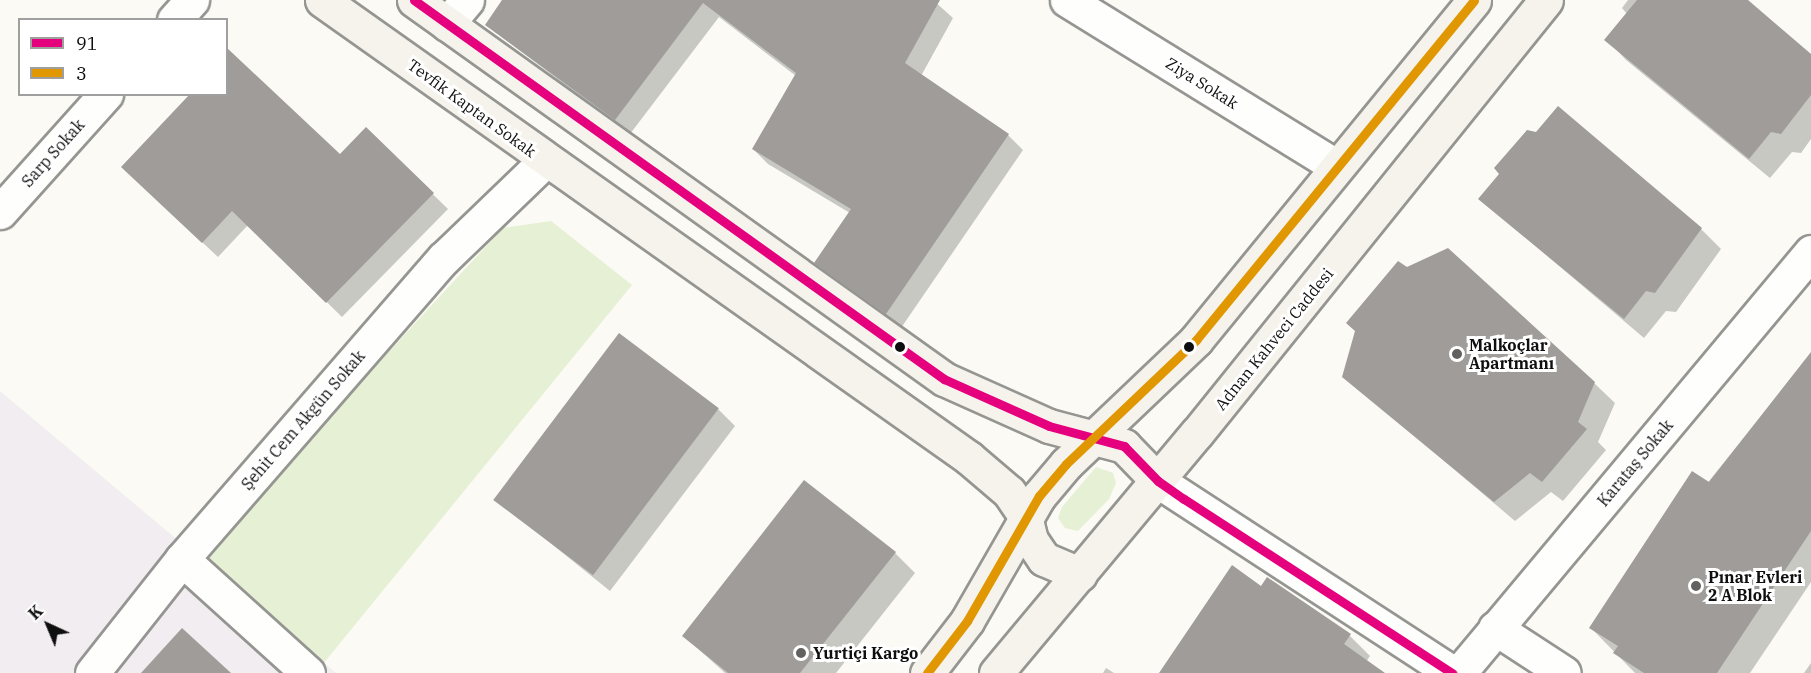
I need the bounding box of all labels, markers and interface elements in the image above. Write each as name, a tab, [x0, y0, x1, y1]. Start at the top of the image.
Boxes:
legend	[18, 18, 228, 96]
text: 91	[76, 32, 98, 55]
street label: Ziya Sokak	[1162, 53, 1242, 113]
street label: Tevfik Kaptan Sokak	[404, 55, 540, 161]
text: 3	[76, 62, 87, 85]
street label: Sarp Sokak	[18, 115, 88, 191]
street label: Adnan Kahveci Caddesi	[1211, 264, 1337, 414]
place label: Malkoçlar Apartmanı	[1469, 335, 1554, 373]
unlabelled marker	[894, 341, 906, 353]
unlabelled marker	[1183, 341, 1195, 353]
street label: Şehit Cem Akgün Sokak	[237, 346, 369, 494]
marker: Malkoçlar Apartmanı	[1450, 347, 1464, 361]
street label: Karataş Sokak	[1593, 416, 1677, 510]
place label: Pınar Evleri 2 A Blok	[1708, 567, 1802, 605]
marker: Pınar Evleri 2 A Blok	[1689, 579, 1703, 593]
north arrow	[18, 595, 78, 655]
text: K	[24, 601, 47, 624]
place label: Yurtiçi Kargo	[813, 643, 918, 663]
marker: Yurtiçi Kargo	[794, 646, 808, 660]

